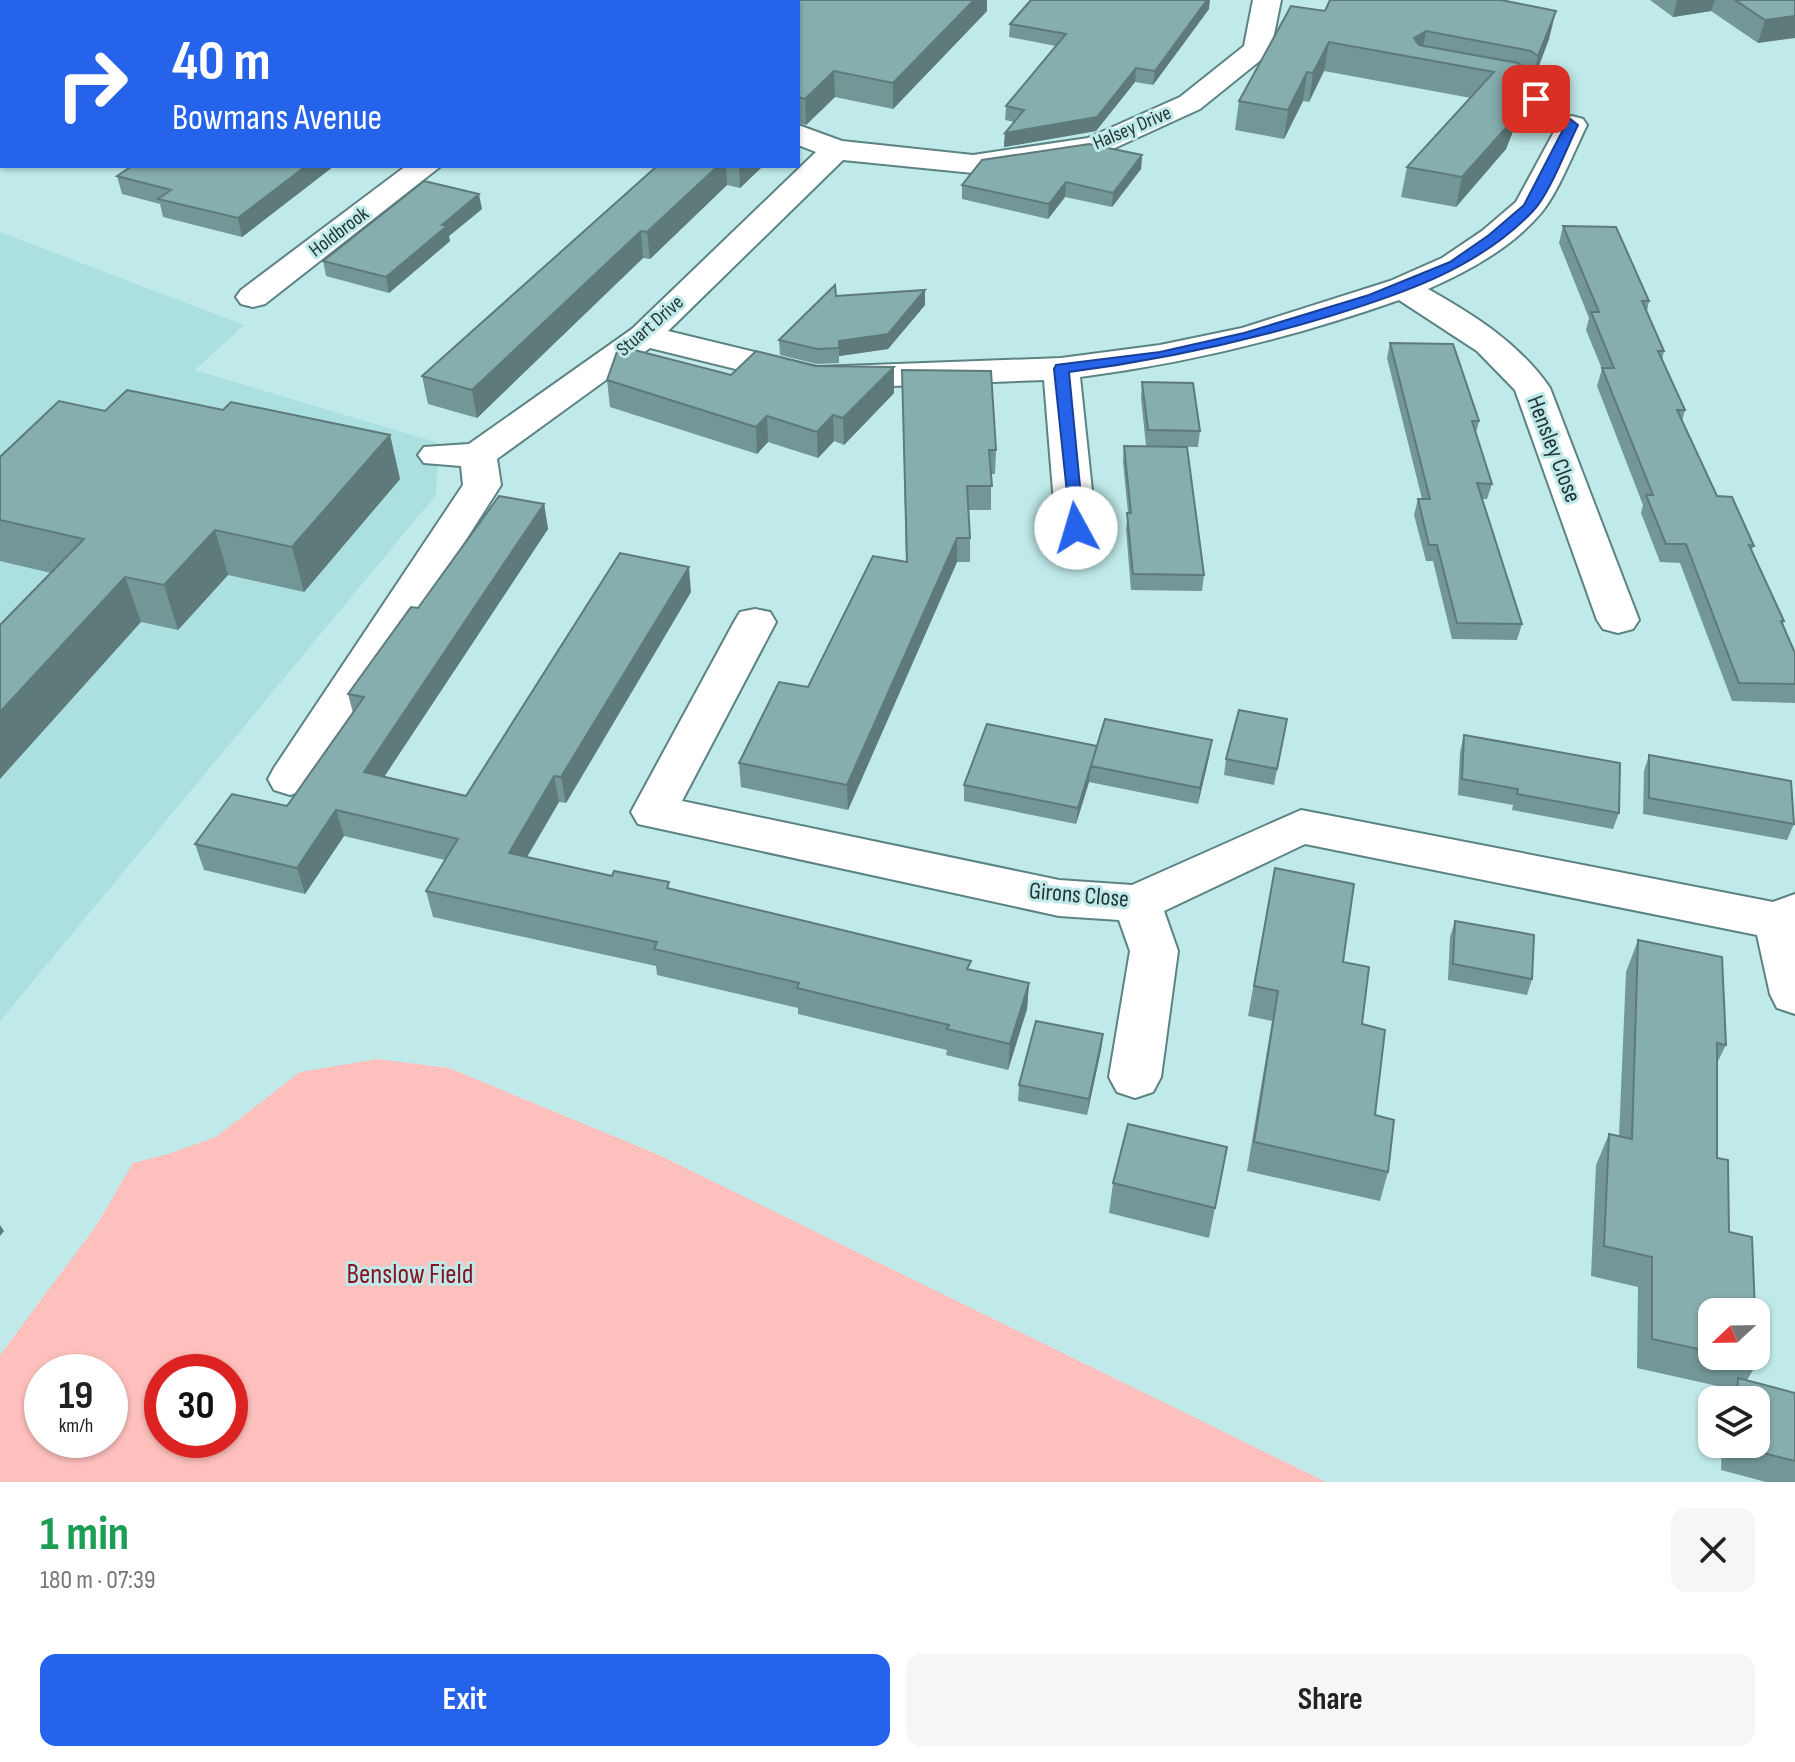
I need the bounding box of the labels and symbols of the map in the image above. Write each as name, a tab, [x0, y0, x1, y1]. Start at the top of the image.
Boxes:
pin	[1502, 65, 1570, 133]
street label: Halsey Drive	[1089, 101, 1175, 155]
street label: Holdbrook	[304, 202, 374, 262]
street label: Stuart Drive	[612, 290, 688, 362]
street label: Hensley Close	[1520, 391, 1588, 507]
position arrow	[1034, 486, 1118, 570]
street label: Girons Close	[1028, 876, 1130, 914]
park label: Benslow Field	[346, 1258, 474, 1291]
north arrow	[1698, 1298, 1770, 1370]
speed limit sign: 30	[144, 1354, 248, 1458]

